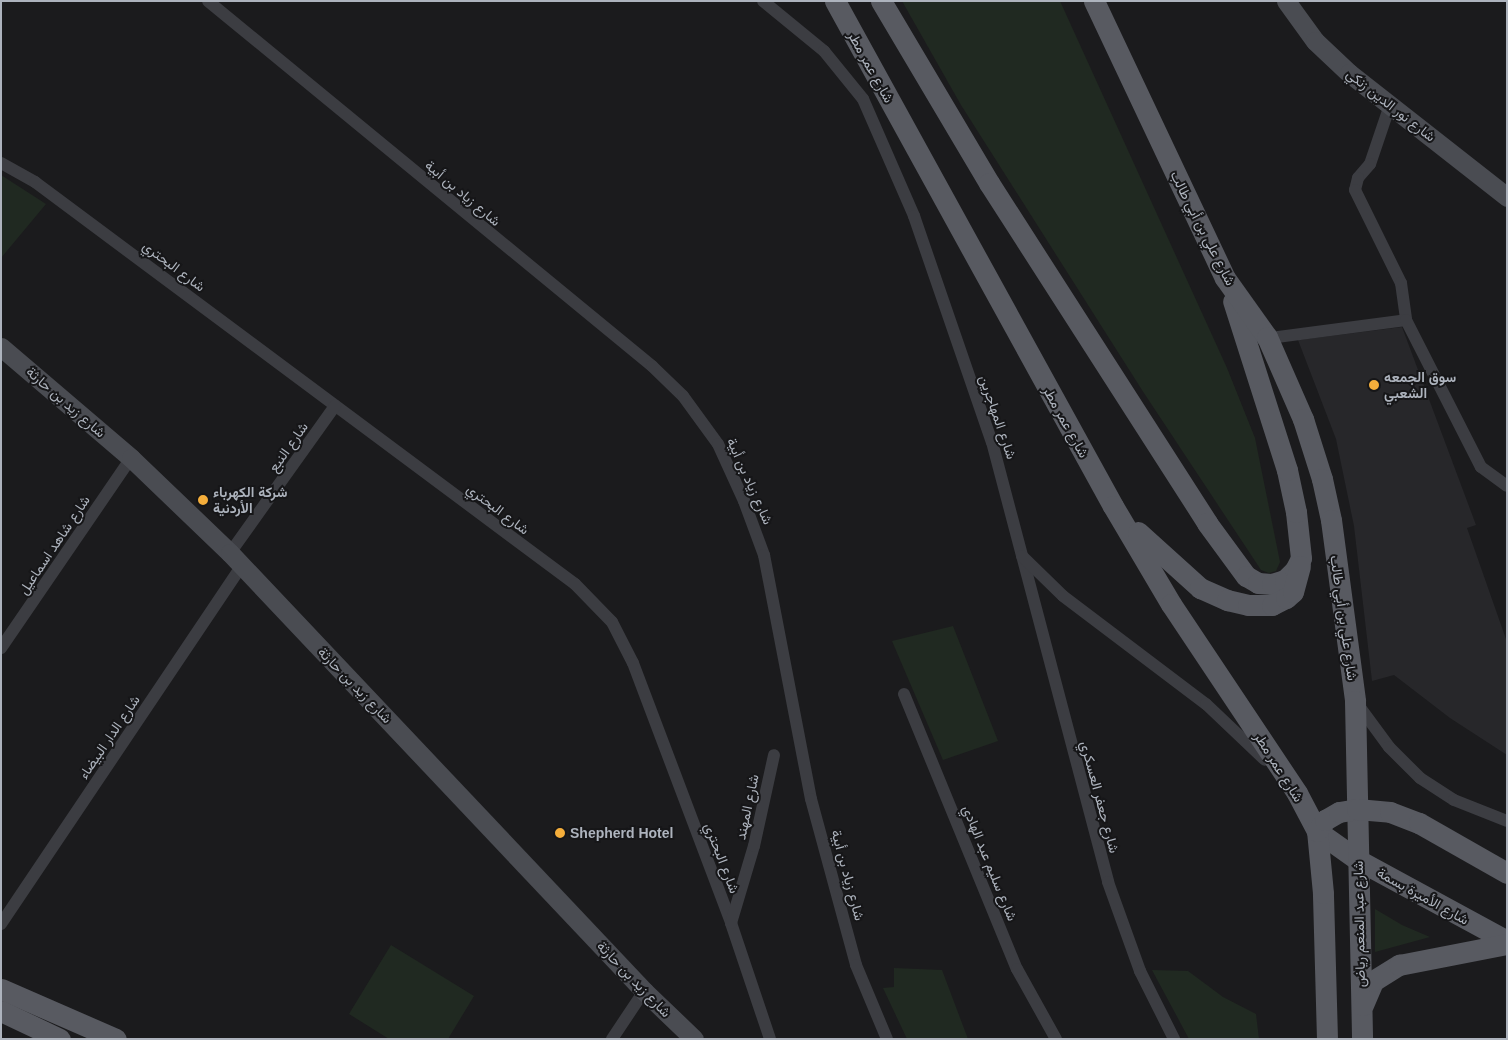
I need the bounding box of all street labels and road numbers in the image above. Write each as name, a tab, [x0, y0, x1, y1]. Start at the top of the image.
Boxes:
street label: شارع عمر مطر	[845, 28, 897, 106]
street label: شارع نور الدين زنكي	[1343, 65, 1439, 145]
street label: شارع زياد بن أبية	[422, 157, 504, 229]
street label: شارع علي بن أبي طالب	[1167, 168, 1239, 288]
street label: شارع البحتري	[139, 237, 209, 295]
street label: شارع زيد بن حارثة	[23, 363, 109, 441]
street label: شارع المهاجرين	[976, 373, 1020, 461]
street label: شارع عمر مطر	[1040, 383, 1092, 461]
street label: شارع النبع	[265, 419, 311, 475]
street label: شارع زياد بن أبية	[723, 435, 777, 527]
street label: شارع البحتري	[463, 480, 533, 538]
street label: شارع شاهد اسماعيل	[15, 492, 93, 598]
street label: شارع علي بن أبي طالب	[1327, 554, 1361, 682]
street label: شارع زيد بن حارثة	[314, 643, 396, 727]
street label: شارع الدار البيضاء	[75, 692, 143, 782]
street label: شارع عمر مطر	[1251, 729, 1307, 805]
street label: شارع جعفر العسكري	[1077, 739, 1123, 855]
street label: شارع المهند	[732, 773, 762, 841]
street label: شارع سليم عبد الهادي	[959, 803, 1021, 923]
street label: شارع البحتري	[701, 820, 743, 896]
street label: شارع زياد بن أبية	[828, 828, 868, 922]
street label: شارع عبد المنعم رياض	[1349, 861, 1369, 987]
street label: شارع الأميرة بسمة	[1374, 864, 1472, 928]
street label: شارع زيد بن حارثة	[593, 937, 675, 1021]

